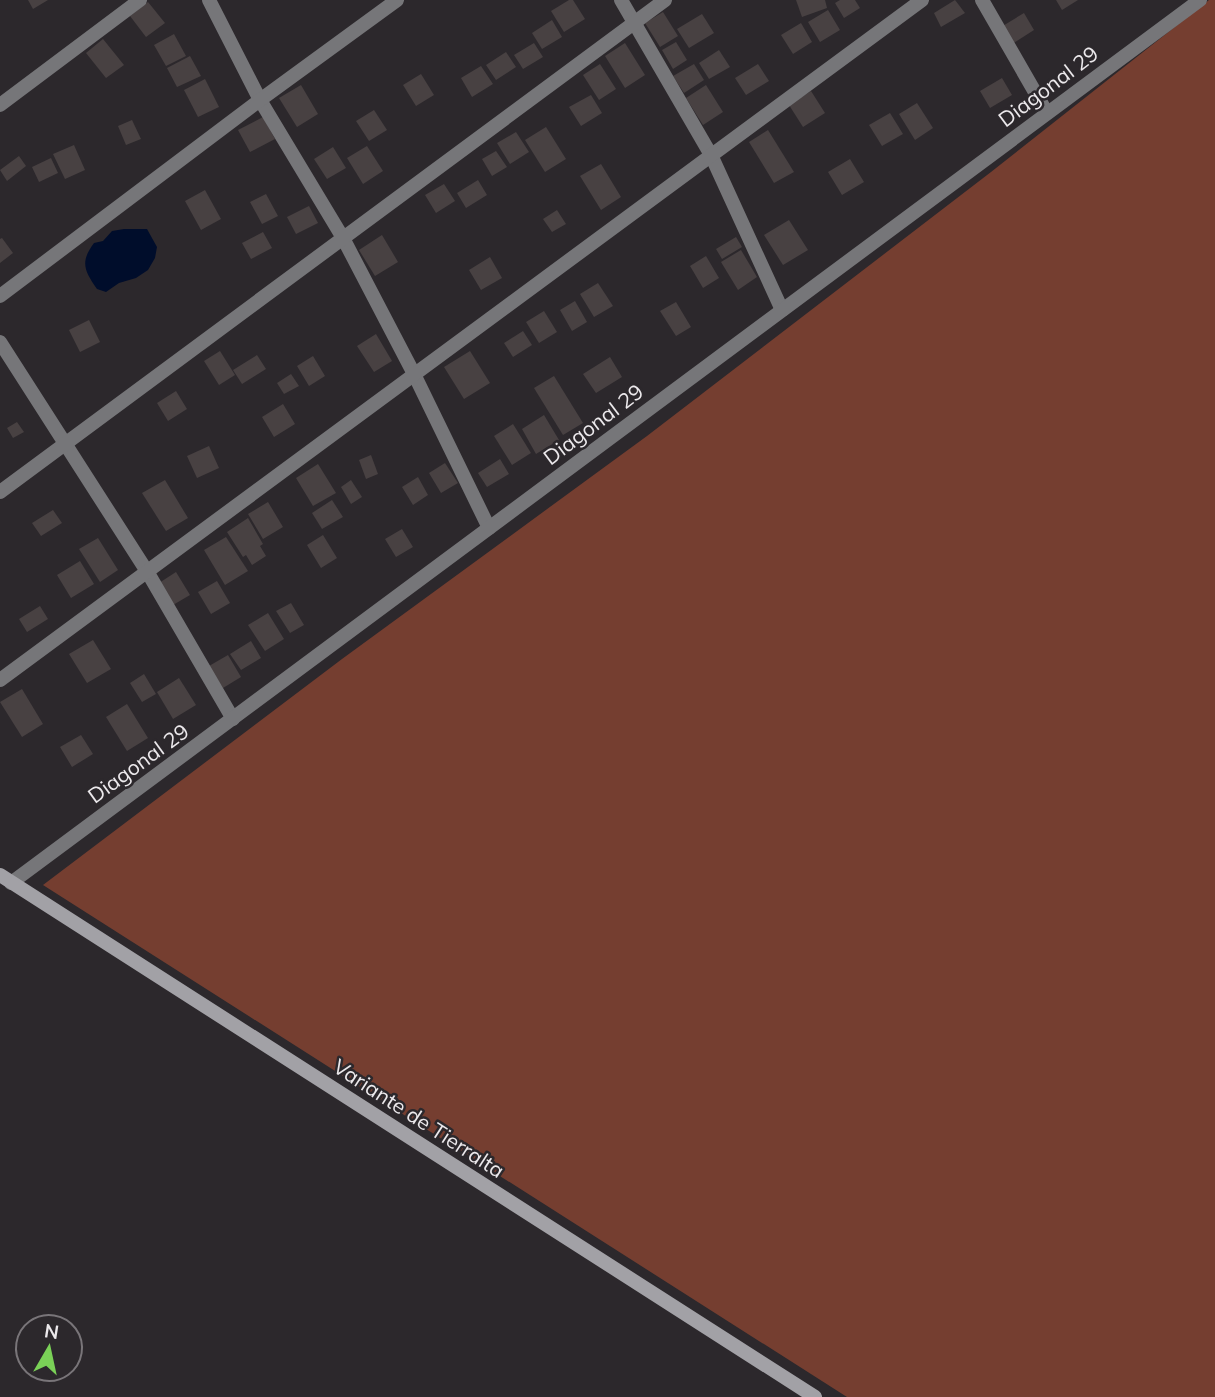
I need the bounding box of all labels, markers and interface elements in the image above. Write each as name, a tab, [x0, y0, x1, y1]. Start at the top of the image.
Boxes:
street label: Diagonal 29	[993, 40, 1103, 132]
street label: Diagonal 29	[538, 378, 648, 470]
street label: Diagonal 29	[82, 718, 194, 808]
street label: Variante de Tierralta	[328, 1053, 510, 1183]
north arrow	[14, 1313, 84, 1383]
text: N	[43, 1318, 61, 1344]

